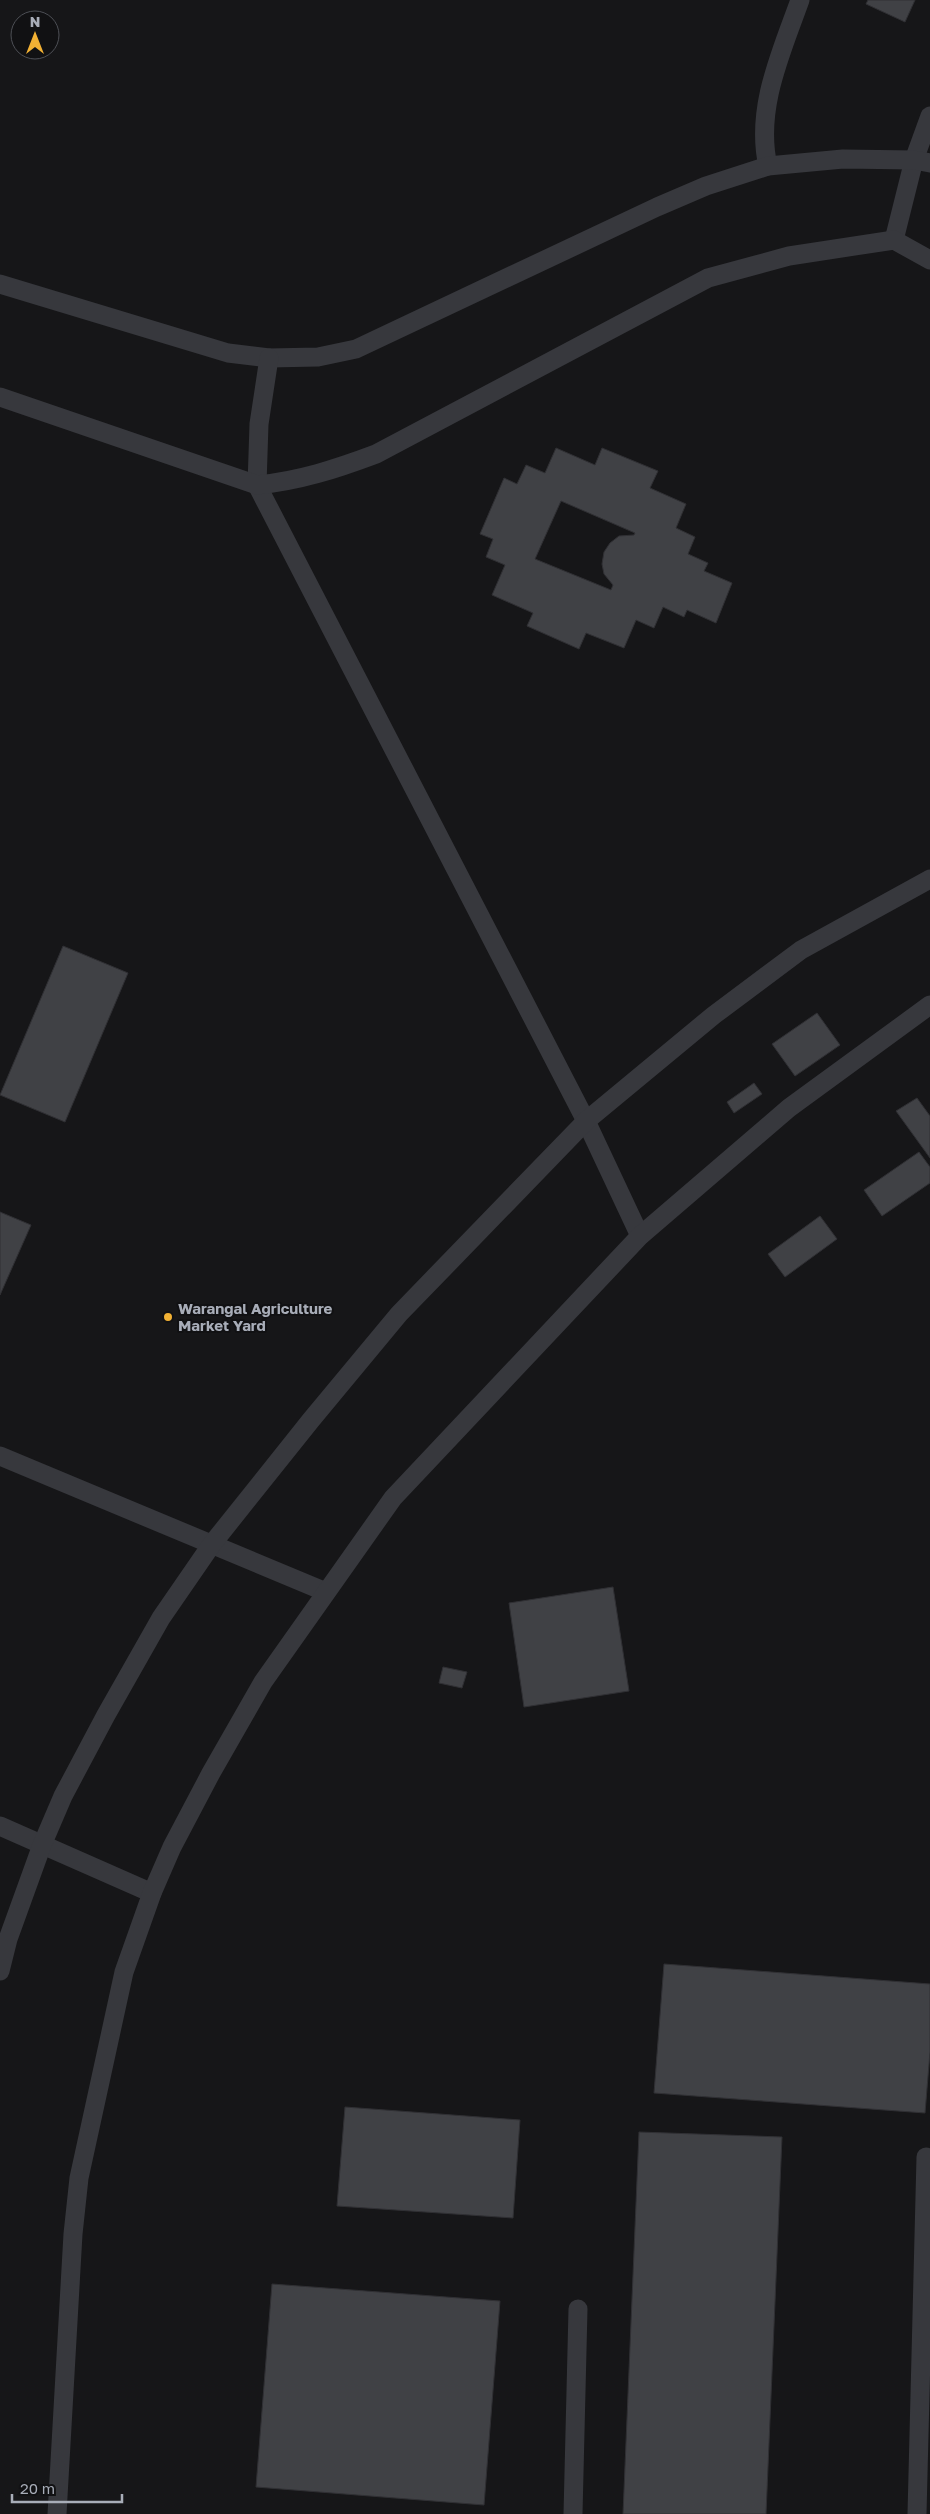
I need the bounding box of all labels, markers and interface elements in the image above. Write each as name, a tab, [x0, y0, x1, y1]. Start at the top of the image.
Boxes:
north arrow	[10, 10, 60, 60]
text: N	[30, 13, 40, 30]
place label: Warangal Agriculture Market Yard	[178, 1299, 333, 1334]
marker: Warangal Agriculture Market Yard	[162, 1311, 174, 1323]
scale bar	[12, 2472, 122, 2504]
text: 20 m	[20, 2479, 55, 2497]

